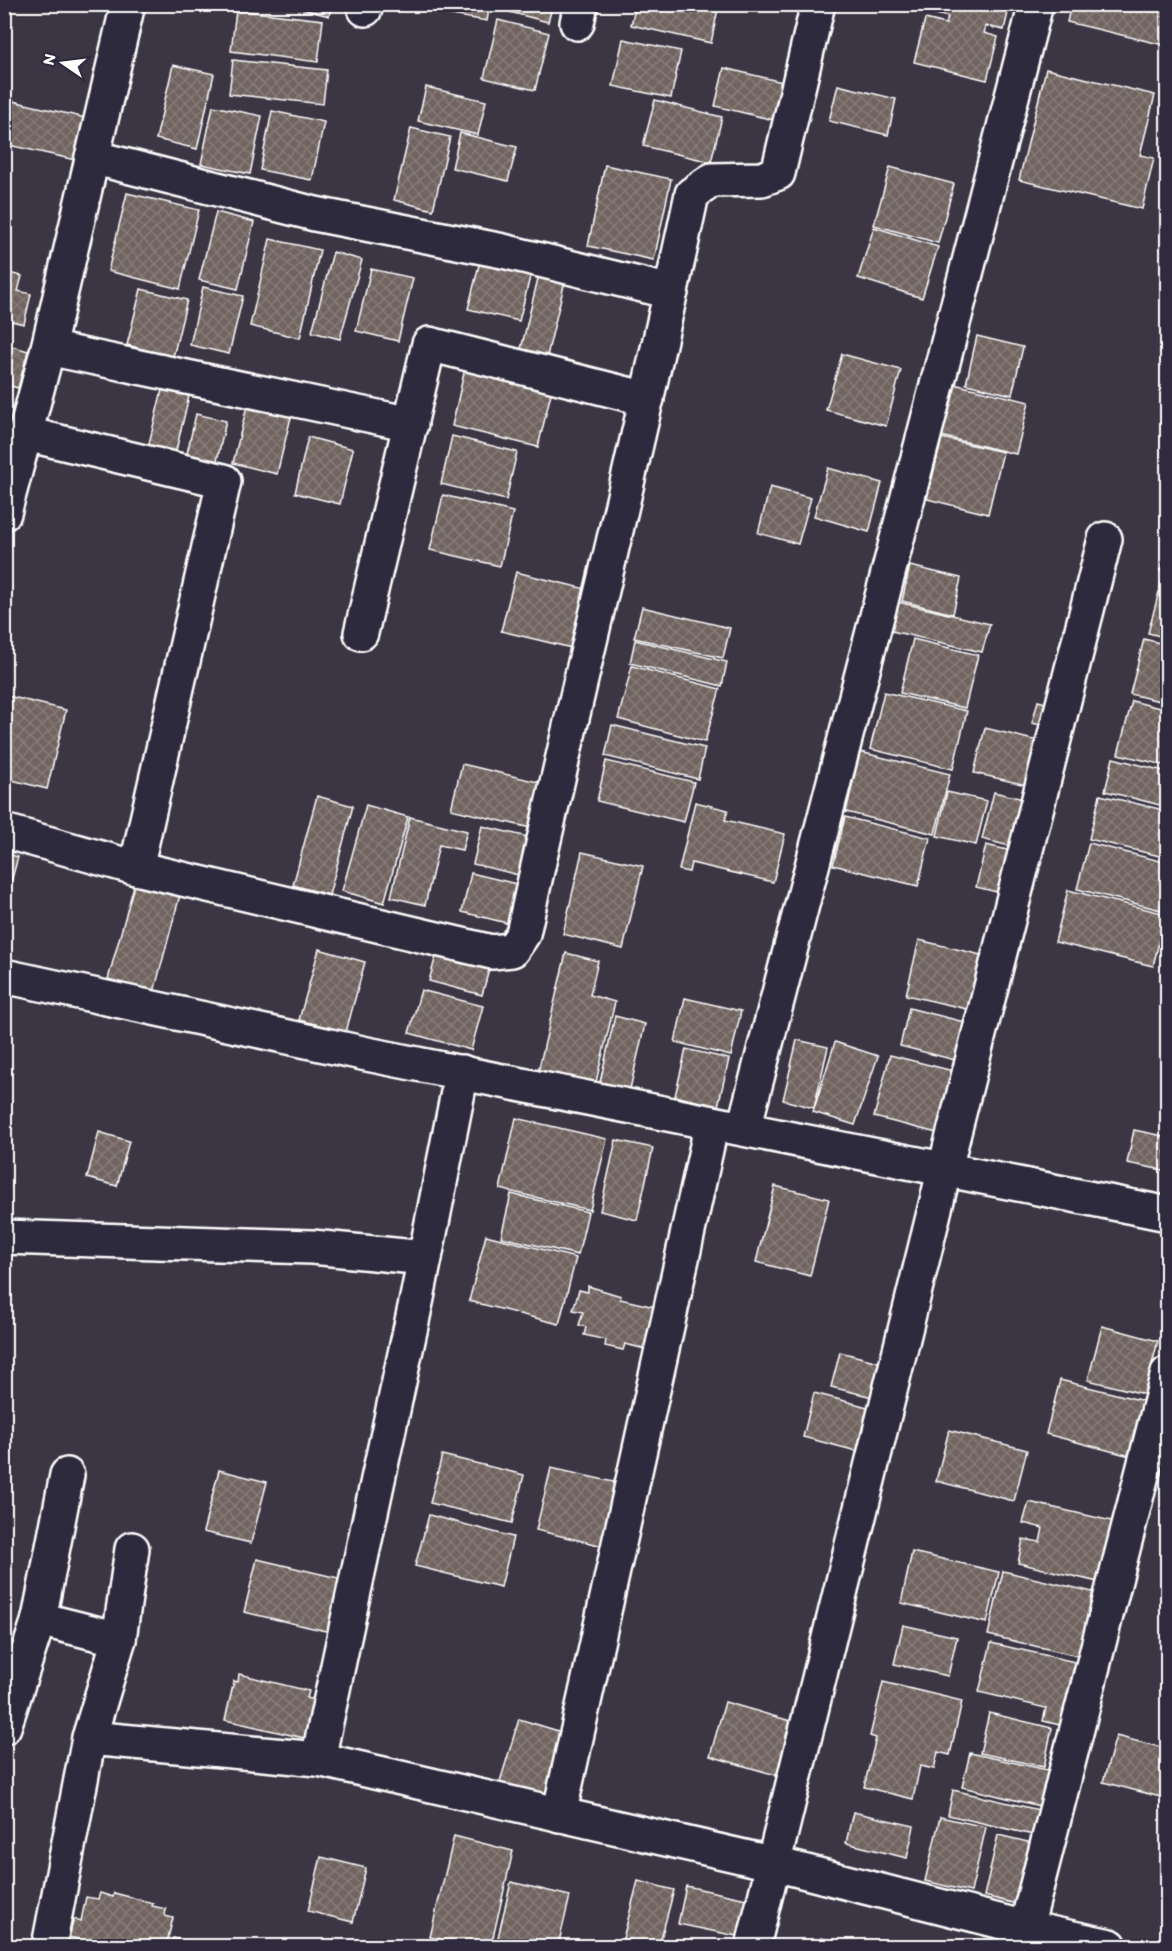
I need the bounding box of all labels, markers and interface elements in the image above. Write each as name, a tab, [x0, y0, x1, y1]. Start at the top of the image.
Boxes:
north arrow	[33, 33, 93, 93]
text: N	[38, 52, 59, 67]

